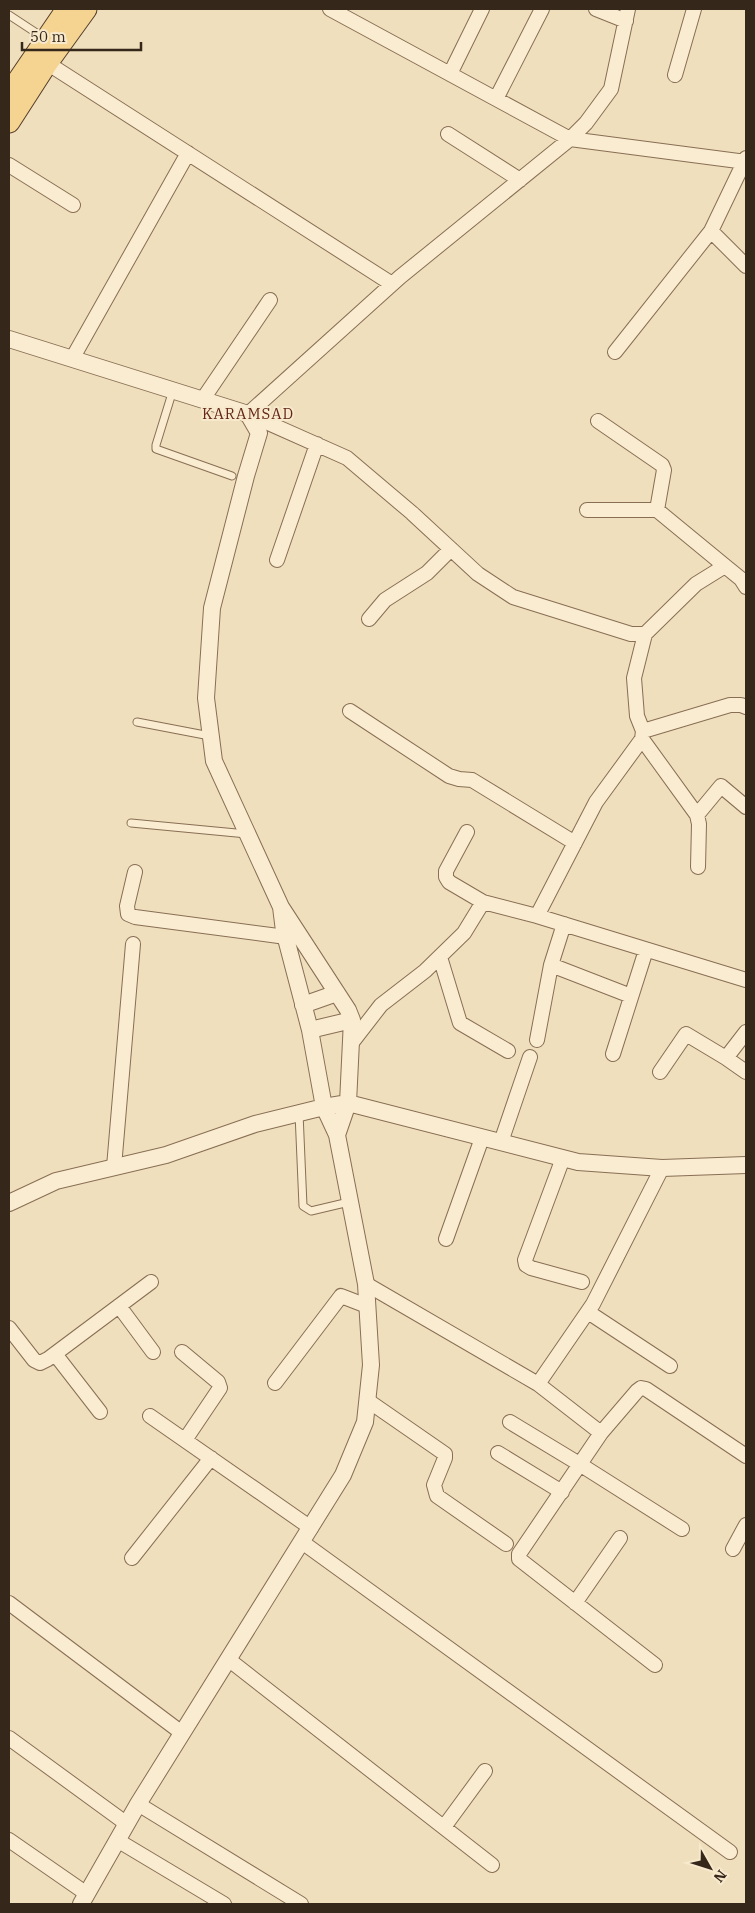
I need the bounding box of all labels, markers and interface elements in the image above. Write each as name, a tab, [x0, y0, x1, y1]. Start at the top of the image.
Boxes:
scale bar	[22, 20, 141, 52]
text: 50 m	[30, 27, 66, 46]
district label: KARAMSAD	[202, 404, 294, 423]
north arrow	[685, 1843, 735, 1893]
text: N	[710, 1866, 731, 1886]

